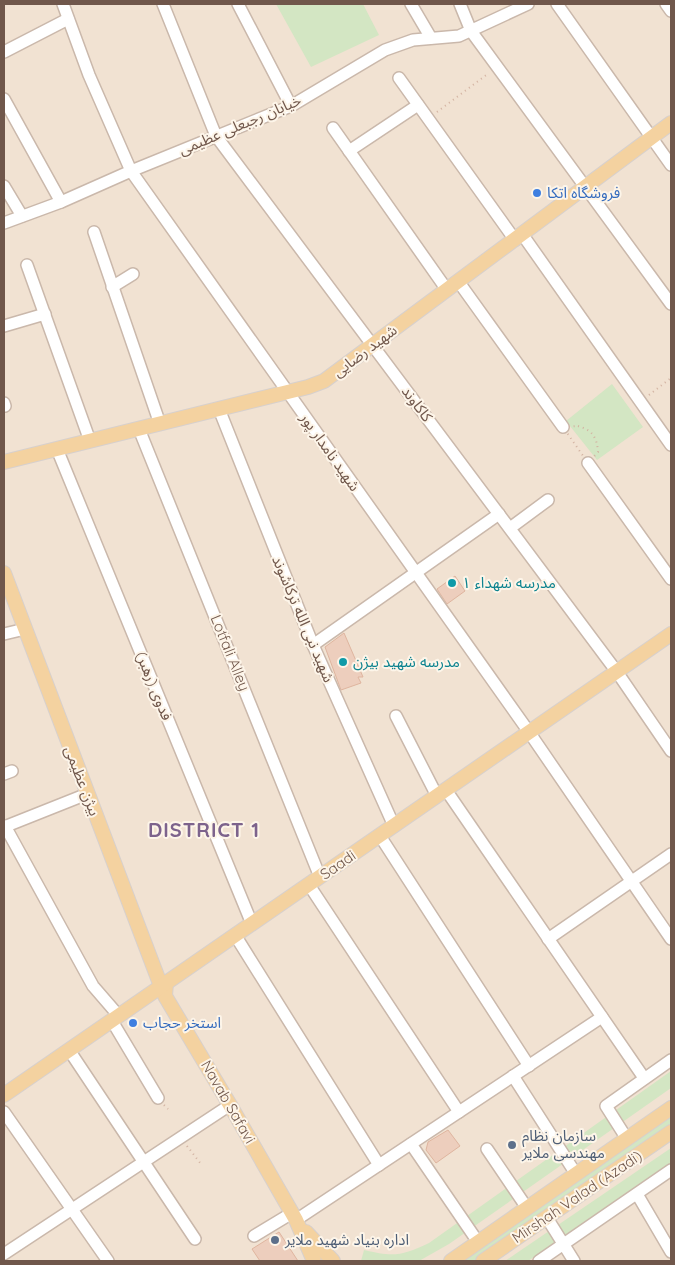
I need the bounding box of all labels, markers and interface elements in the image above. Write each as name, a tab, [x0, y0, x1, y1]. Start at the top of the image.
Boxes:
street label: خیابان رجبعلی عظیمی	[176, 90, 304, 159]
place label: فروشگاه اتکا	[547, 183, 621, 202]
marker: فروشگاه اتکا	[531, 187, 543, 199]
street label: شهید رضایی	[329, 320, 401, 381]
street label: کاکاوند	[398, 382, 437, 426]
street label: شهید نامدار پور	[295, 408, 365, 495]
street label: شهید نبی الله ترکاشوند	[268, 553, 339, 685]
place label: مدرسه شهداء ۱	[462, 573, 556, 592]
marker: مدرسه شهداء ۱	[446, 577, 458, 589]
street label: Lotfali Alley	[207, 612, 254, 694]
street label: فدوی (رهبر)	[132, 649, 177, 723]
place label: مدرسه شهید بیژن	[353, 652, 460, 671]
marker: مدرسه شهید بیژن	[337, 656, 349, 668]
street label: بیژن عظیمی	[60, 743, 104, 819]
district label: DISTRICT 1	[148, 817, 260, 842]
street label: Saadi	[316, 846, 359, 884]
place label: استخر حجاب	[143, 1013, 221, 1032]
marker: استخر حجاب	[127, 1017, 139, 1029]
street label: Navab Safavi	[197, 1057, 260, 1147]
place label: سازمان نظام مهندسی ملایر	[521, 1126, 605, 1162]
marker: سازمان نظام مهندسی ملایر	[506, 1139, 518, 1151]
street label: Mirshah Valad (Azadi)	[508, 1146, 645, 1247]
place label: اداره بنیاد شهید ملایر	[284, 1230, 409, 1249]
marker: اداره بنیاد شهید ملایر	[269, 1234, 281, 1246]

